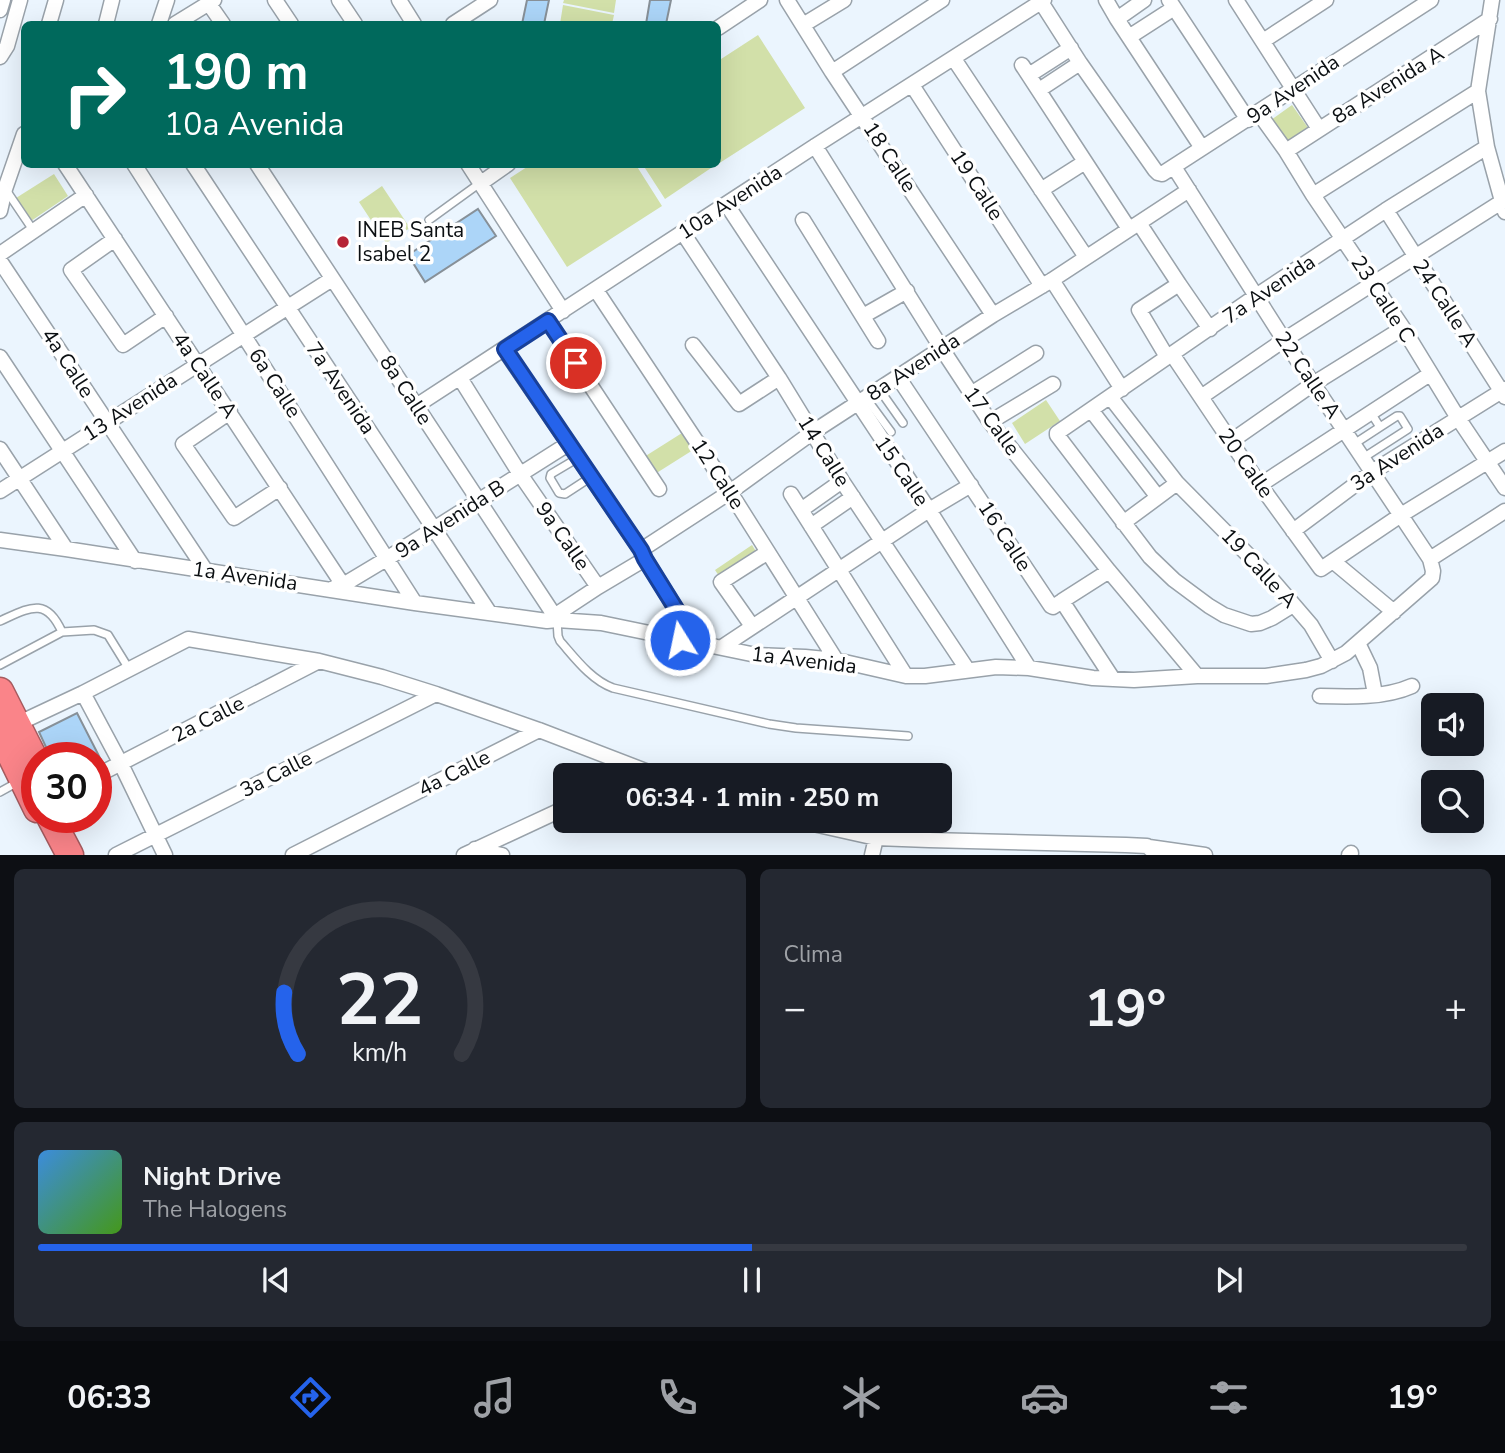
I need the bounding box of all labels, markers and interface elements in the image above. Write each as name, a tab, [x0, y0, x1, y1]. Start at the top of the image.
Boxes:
text: 190 m	[164, 39, 308, 106]
street label: 8a Avenida A	[1327, 40, 1449, 130]
street label: 9a Avenida	[1241, 48, 1345, 130]
icon: right	[49, 49, 140, 140]
text: 10a Avenida	[164, 103, 345, 146]
street label: 18 Calle	[857, 116, 923, 198]
street label: 19 Calle	[944, 144, 1010, 226]
street label: 10a Avenida	[673, 158, 787, 246]
place label: INEB Santa Isabel 2	[357, 216, 464, 268]
marker: INEB Santa Isabel 2	[335, 234, 351, 250]
street label: 7a Avenida	[1217, 248, 1321, 330]
street label: 23 Calle C	[1344, 250, 1422, 348]
street label: 24 Calle A	[1406, 254, 1484, 352]
street label: 4a Calle	[35, 323, 101, 403]
street label: 4a Calle A	[166, 326, 244, 424]
street label: 8a Avenida	[861, 326, 965, 408]
street label: 22 Calle A	[1269, 326, 1347, 424]
pin	[546, 333, 606, 393]
street label: 7a Avenida	[300, 336, 382, 440]
street label: 6a Calle	[242, 343, 308, 423]
icon: arrive	[557, 344, 595, 382]
street label: 8a Calle	[373, 350, 439, 430]
street label: 13 Avenida	[77, 366, 183, 448]
street label: 17 Calle	[957, 381, 1027, 461]
street label: 14 Calle	[791, 410, 857, 492]
street label: 3a Avenida	[1345, 416, 1449, 498]
street label: 20 Calle	[1212, 423, 1280, 503]
street label: 15 Calle	[868, 430, 936, 512]
street label: 12 Calle	[685, 433, 751, 515]
street label: 9a Avenida B	[390, 473, 510, 565]
street label: 16 Calle	[972, 495, 1038, 577]
street label: 9a Calle	[529, 496, 597, 576]
street label: 19 Calle A	[1215, 522, 1303, 614]
street label: 1a Avenida	[191, 555, 299, 597]
position arrow	[643, 603, 717, 677]
street label: 1a Avenida	[750, 640, 858, 680]
street label: 2a Calle	[167, 689, 249, 749]
map controls	[1421, 693, 1484, 833]
button: sound	[1421, 693, 1484, 756]
speed limit sign: 30	[21, 742, 112, 833]
street label: 4a Calle	[413, 743, 495, 803]
street label: 3a Calle	[235, 744, 317, 804]
button: search	[1421, 770, 1484, 833]
text: 06:34 · 1 min · 250 m	[626, 780, 879, 815]
text: Clima	[784, 939, 843, 970]
text: 22	[336, 951, 423, 1051]
text: 19°	[1084, 973, 1166, 1044]
text: −	[784, 983, 806, 1034]
text: +	[1444, 983, 1467, 1034]
text: km/h	[352, 1036, 407, 1070]
text: Night Drive	[143, 1159, 281, 1194]
text: The Halogens	[143, 1194, 287, 1225]
icon: previous	[257, 1261, 295, 1299]
icon: pause	[733, 1261, 771, 1299]
icon: next	[1210, 1261, 1248, 1299]
icon: directions	[286, 1373, 335, 1422]
icon: music	[470, 1373, 519, 1422]
icon: phone	[653, 1373, 702, 1422]
icon: climate	[837, 1373, 886, 1422]
icon: car	[1020, 1373, 1069, 1422]
icon: filters	[1204, 1373, 1253, 1422]
text: 06:33	[67, 1376, 152, 1419]
text: 19°	[1387, 1376, 1438, 1419]

